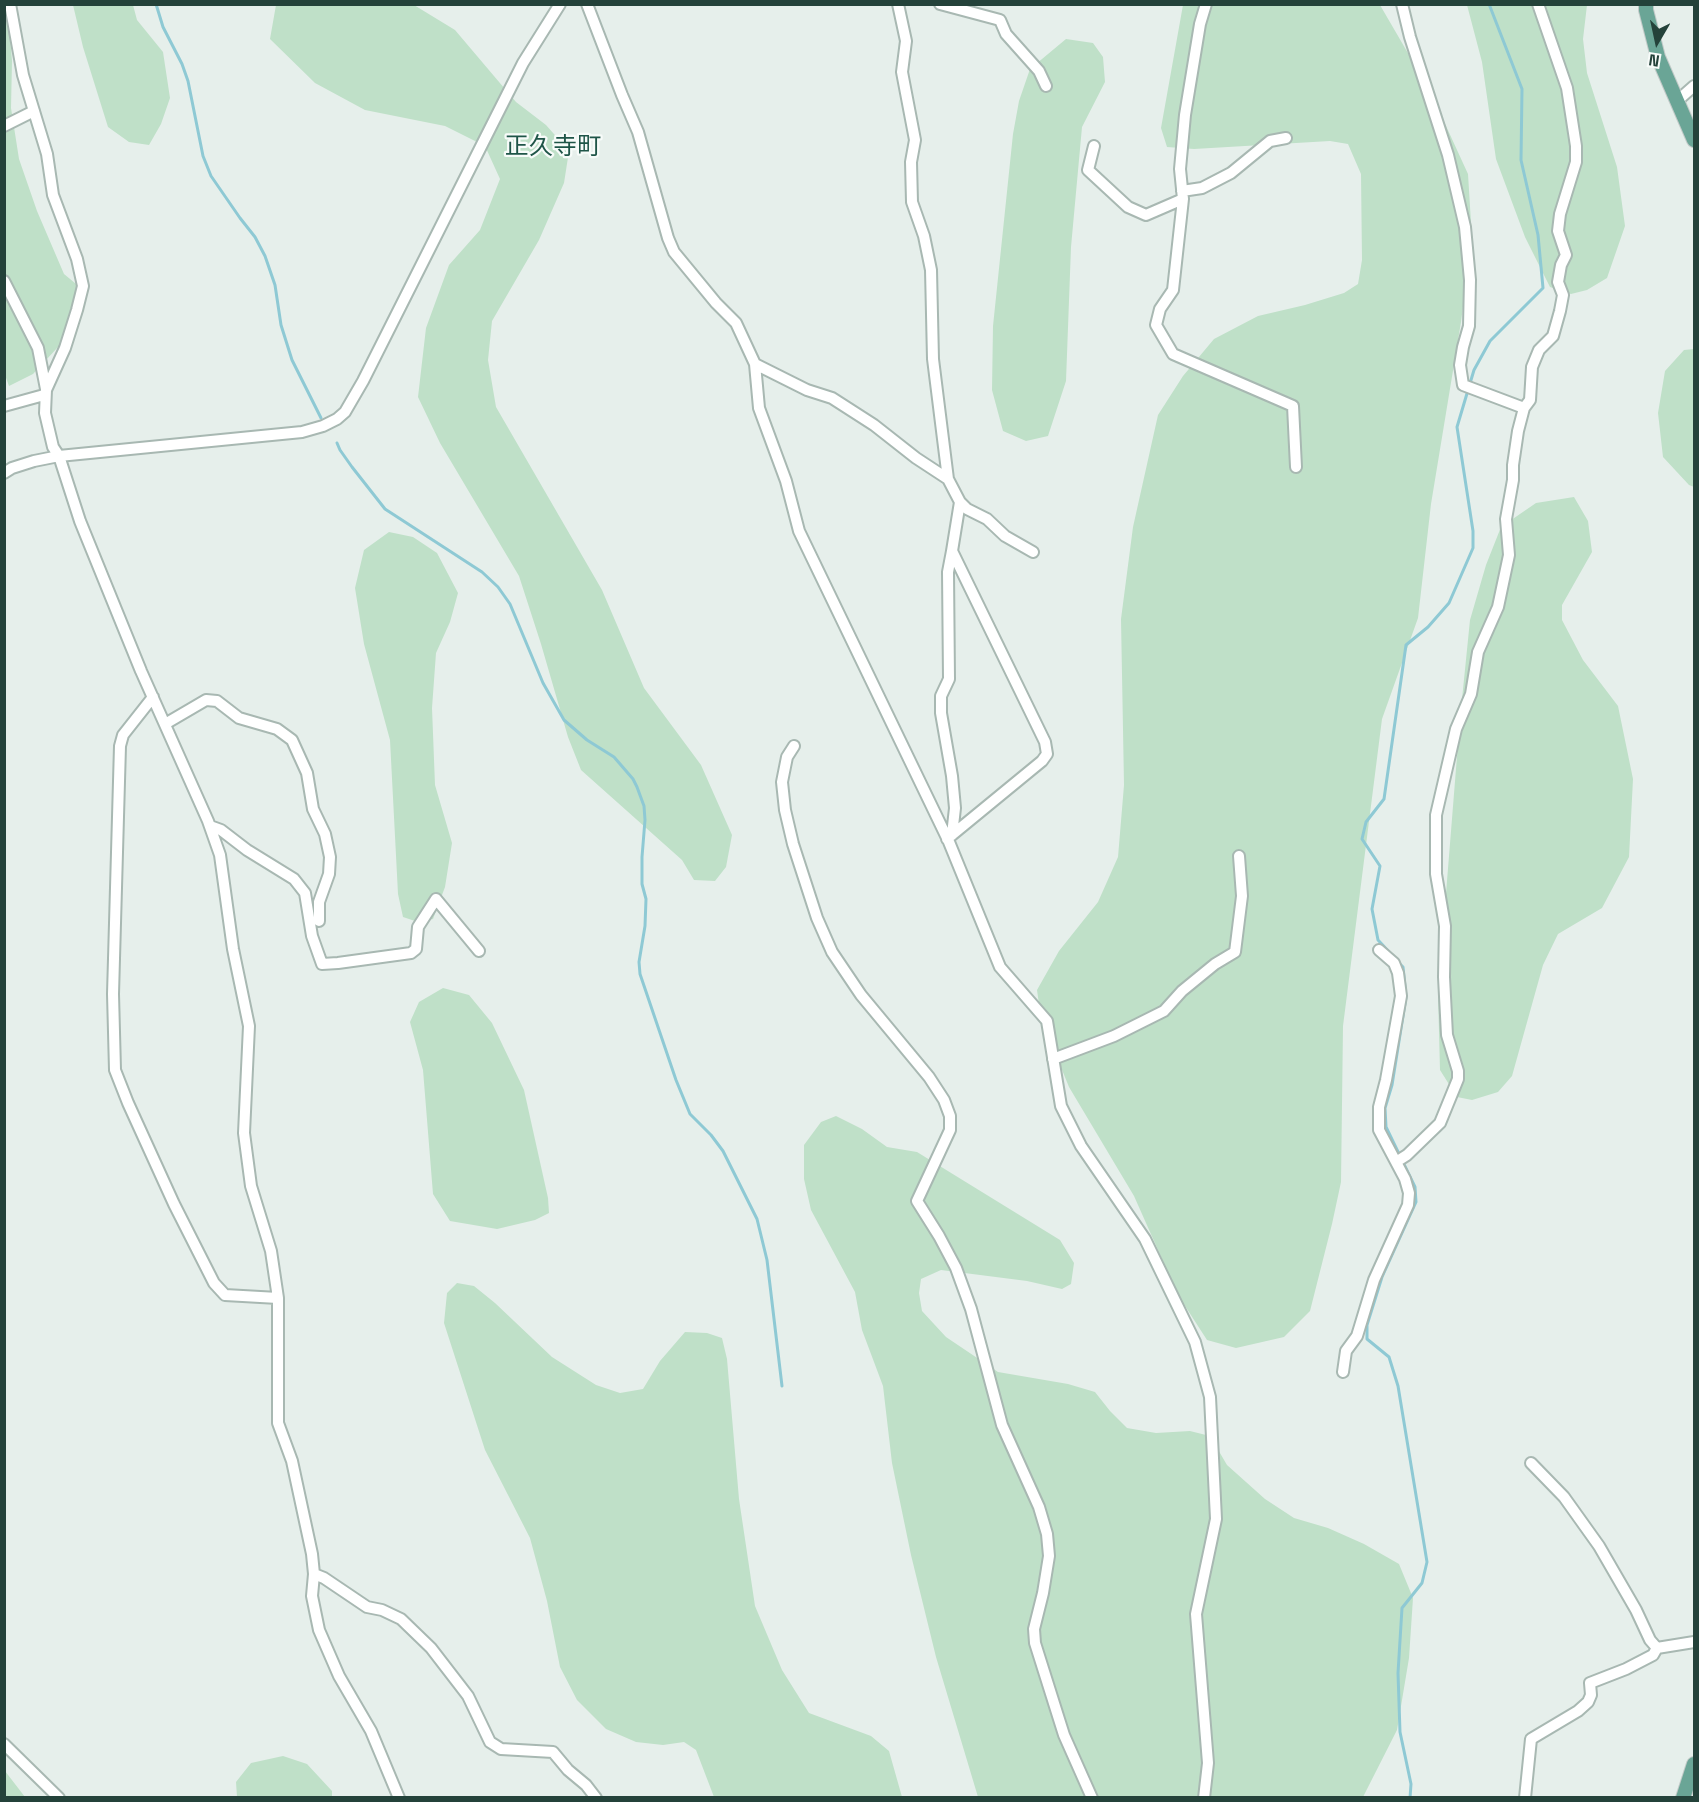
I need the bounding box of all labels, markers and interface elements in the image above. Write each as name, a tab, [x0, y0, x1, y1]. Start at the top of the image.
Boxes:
north arrow	[1627, 12, 1687, 72]
text: N	[1647, 49, 1661, 71]
district label: 正久寺町	[505, 133, 601, 161]

